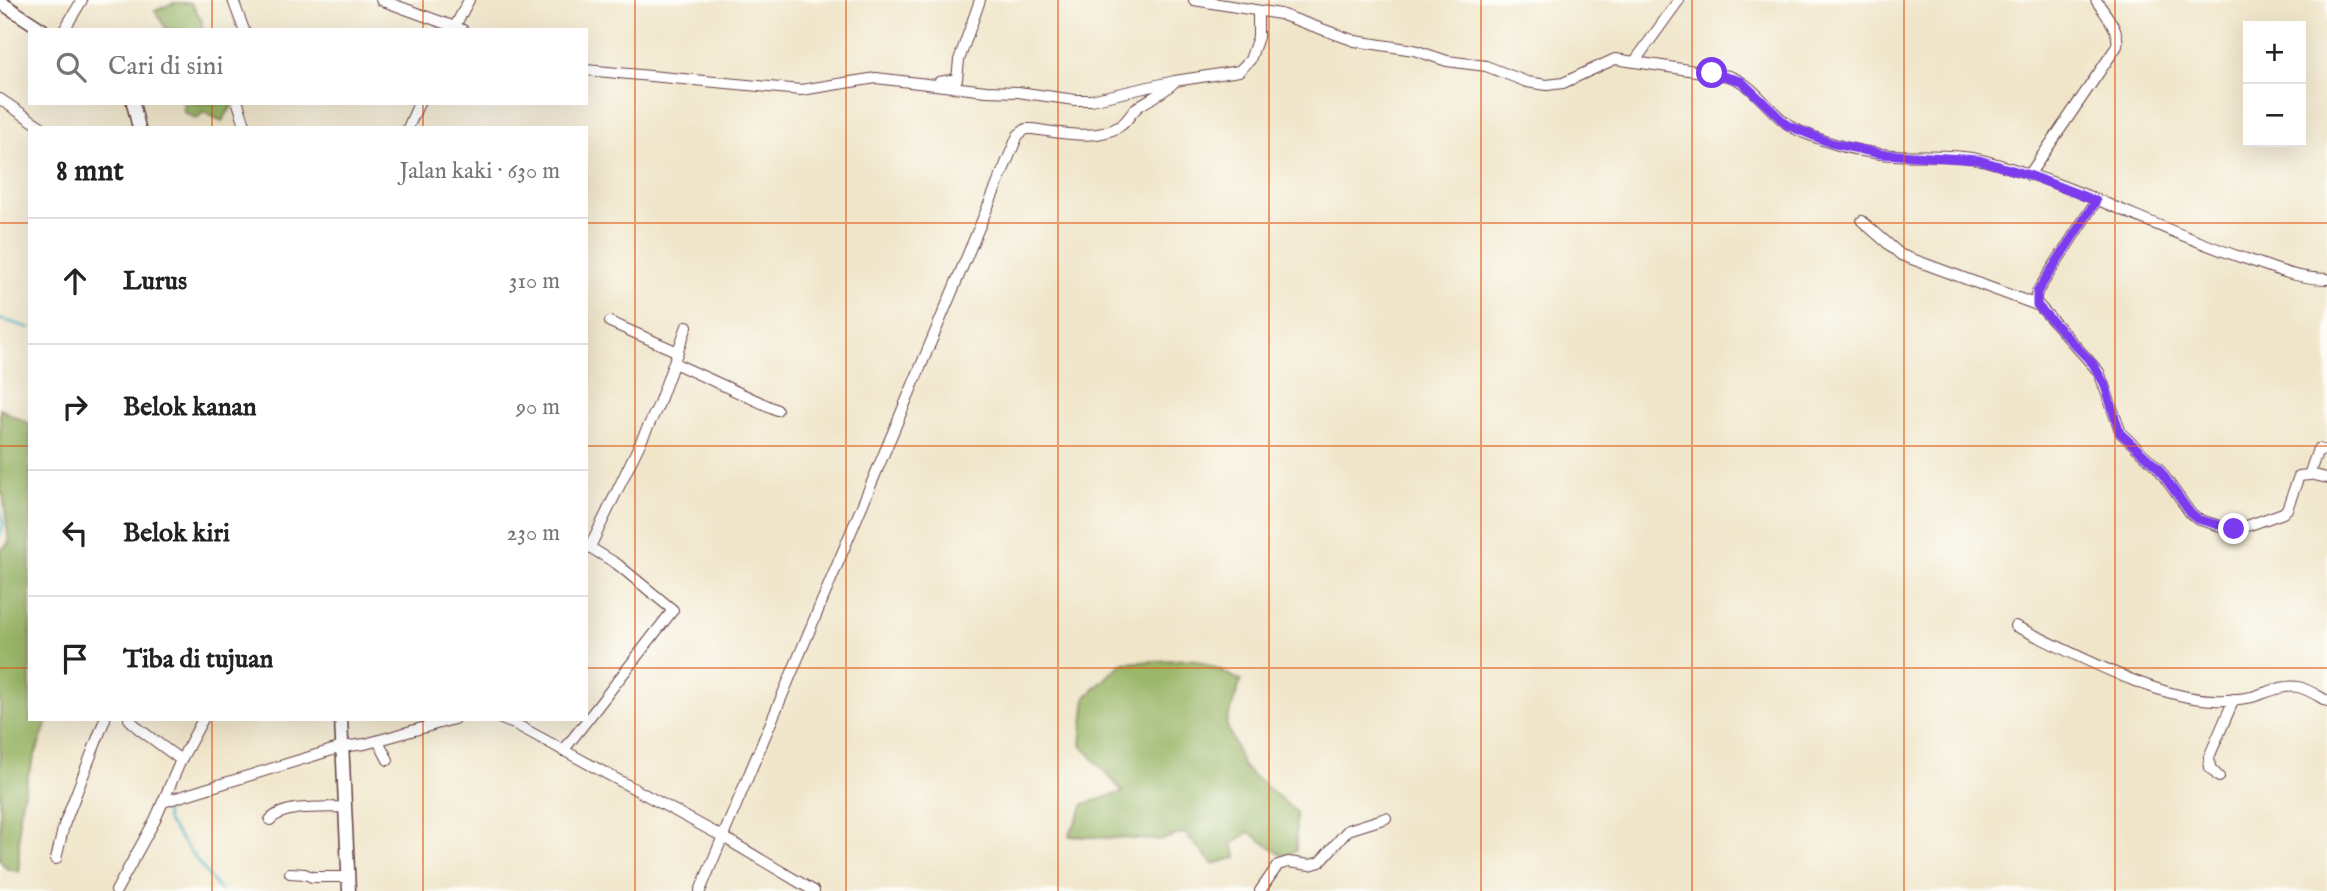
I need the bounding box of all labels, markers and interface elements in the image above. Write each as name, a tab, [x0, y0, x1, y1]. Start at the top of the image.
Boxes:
map controls	[2243, 21, 2306, 147]
button: +	[2243, 21, 2306, 84]
search box	[28, 28, 588, 105]
icon: search	[52, 48, 90, 86]
text: Cari di sini	[108, 50, 223, 83]
route start	[1696, 57, 1727, 88]
button: −	[2243, 84, 2306, 147]
text: 8 mnt	[56, 153, 124, 191]
text: Jalan kaki · 630 m	[400, 157, 560, 186]
icon: ahead	[56, 262, 94, 300]
text: Lurus	[123, 265, 187, 298]
text: 310 m	[509, 267, 560, 296]
icon: right	[56, 388, 94, 426]
text: Belok kanan	[123, 391, 257, 424]
text: 90 m	[516, 393, 560, 422]
route end	[2218, 513, 2249, 544]
icon: left	[56, 514, 94, 552]
text: Belok kiri	[123, 517, 230, 550]
text: 230 m	[507, 519, 560, 548]
icon: arrive	[56, 640, 94, 678]
text: Tiba di tujuan	[123, 643, 273, 676]

